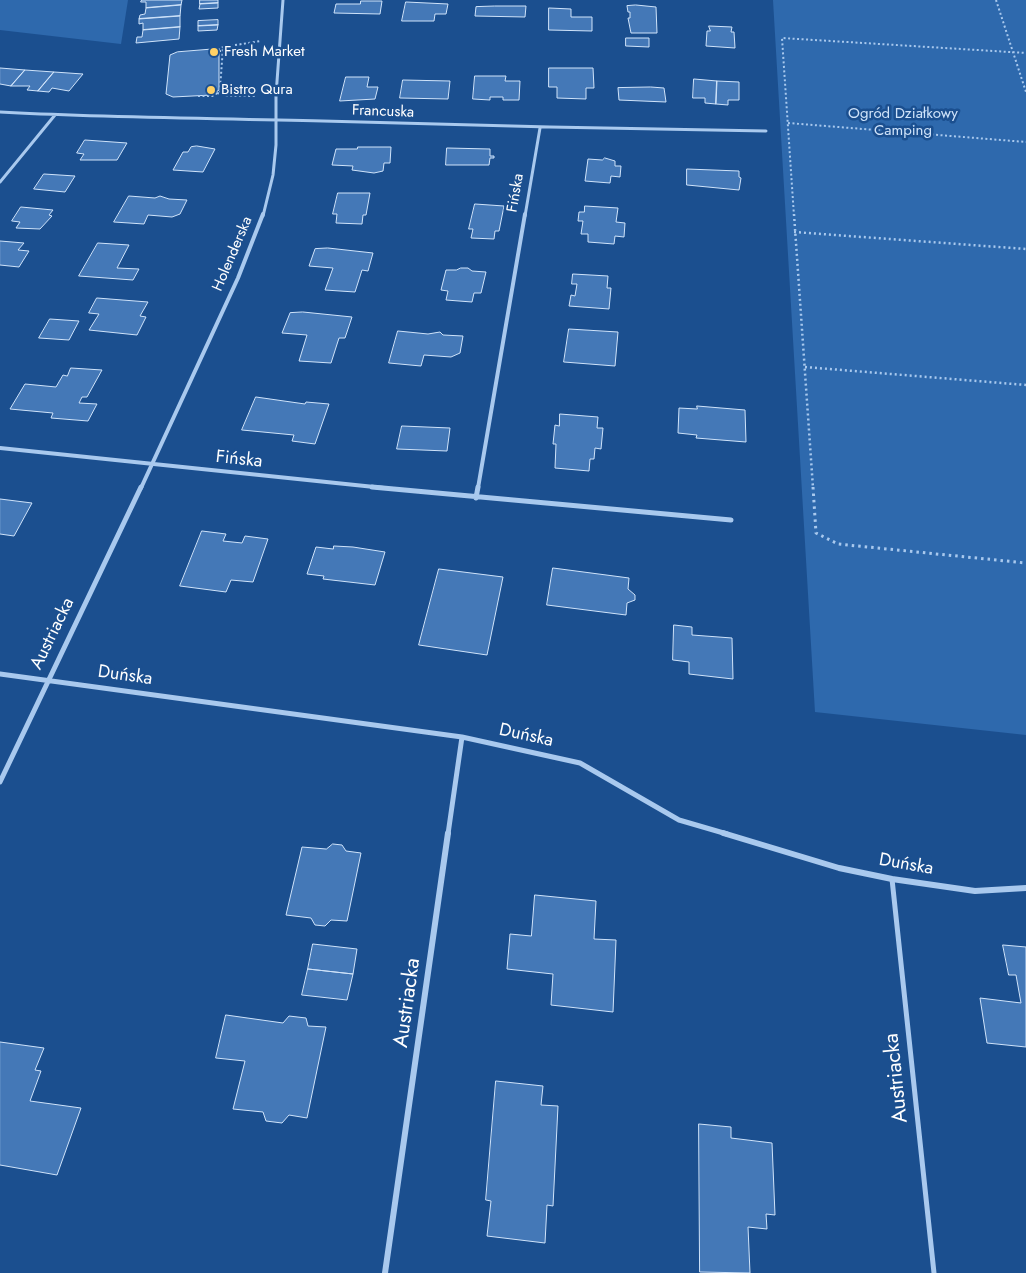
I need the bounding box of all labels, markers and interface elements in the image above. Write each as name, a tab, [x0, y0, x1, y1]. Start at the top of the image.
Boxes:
place label: Fresh Market	[224, 43, 304, 61]
marker: Fresh Market	[208, 46, 220, 58]
place label: Bistro Qura	[221, 81, 293, 99]
marker: Bistro Qura	[205, 84, 217, 96]
street label: Francuska	[352, 102, 414, 122]
park label: Ogród Działkowy Camping	[848, 105, 958, 140]
street label: Fińska	[504, 172, 528, 214]
street label: Holenderska	[209, 214, 257, 294]
street label: Fińska	[215, 447, 263, 473]
street label: Austriacka	[26, 595, 80, 673]
street label: Duńska	[96, 661, 154, 691]
street label: Duńska	[497, 720, 555, 752]
street label: Duńska	[877, 850, 935, 880]
street label: Austriacka	[389, 957, 427, 1049]
street label: Austriacka	[880, 1032, 914, 1124]

